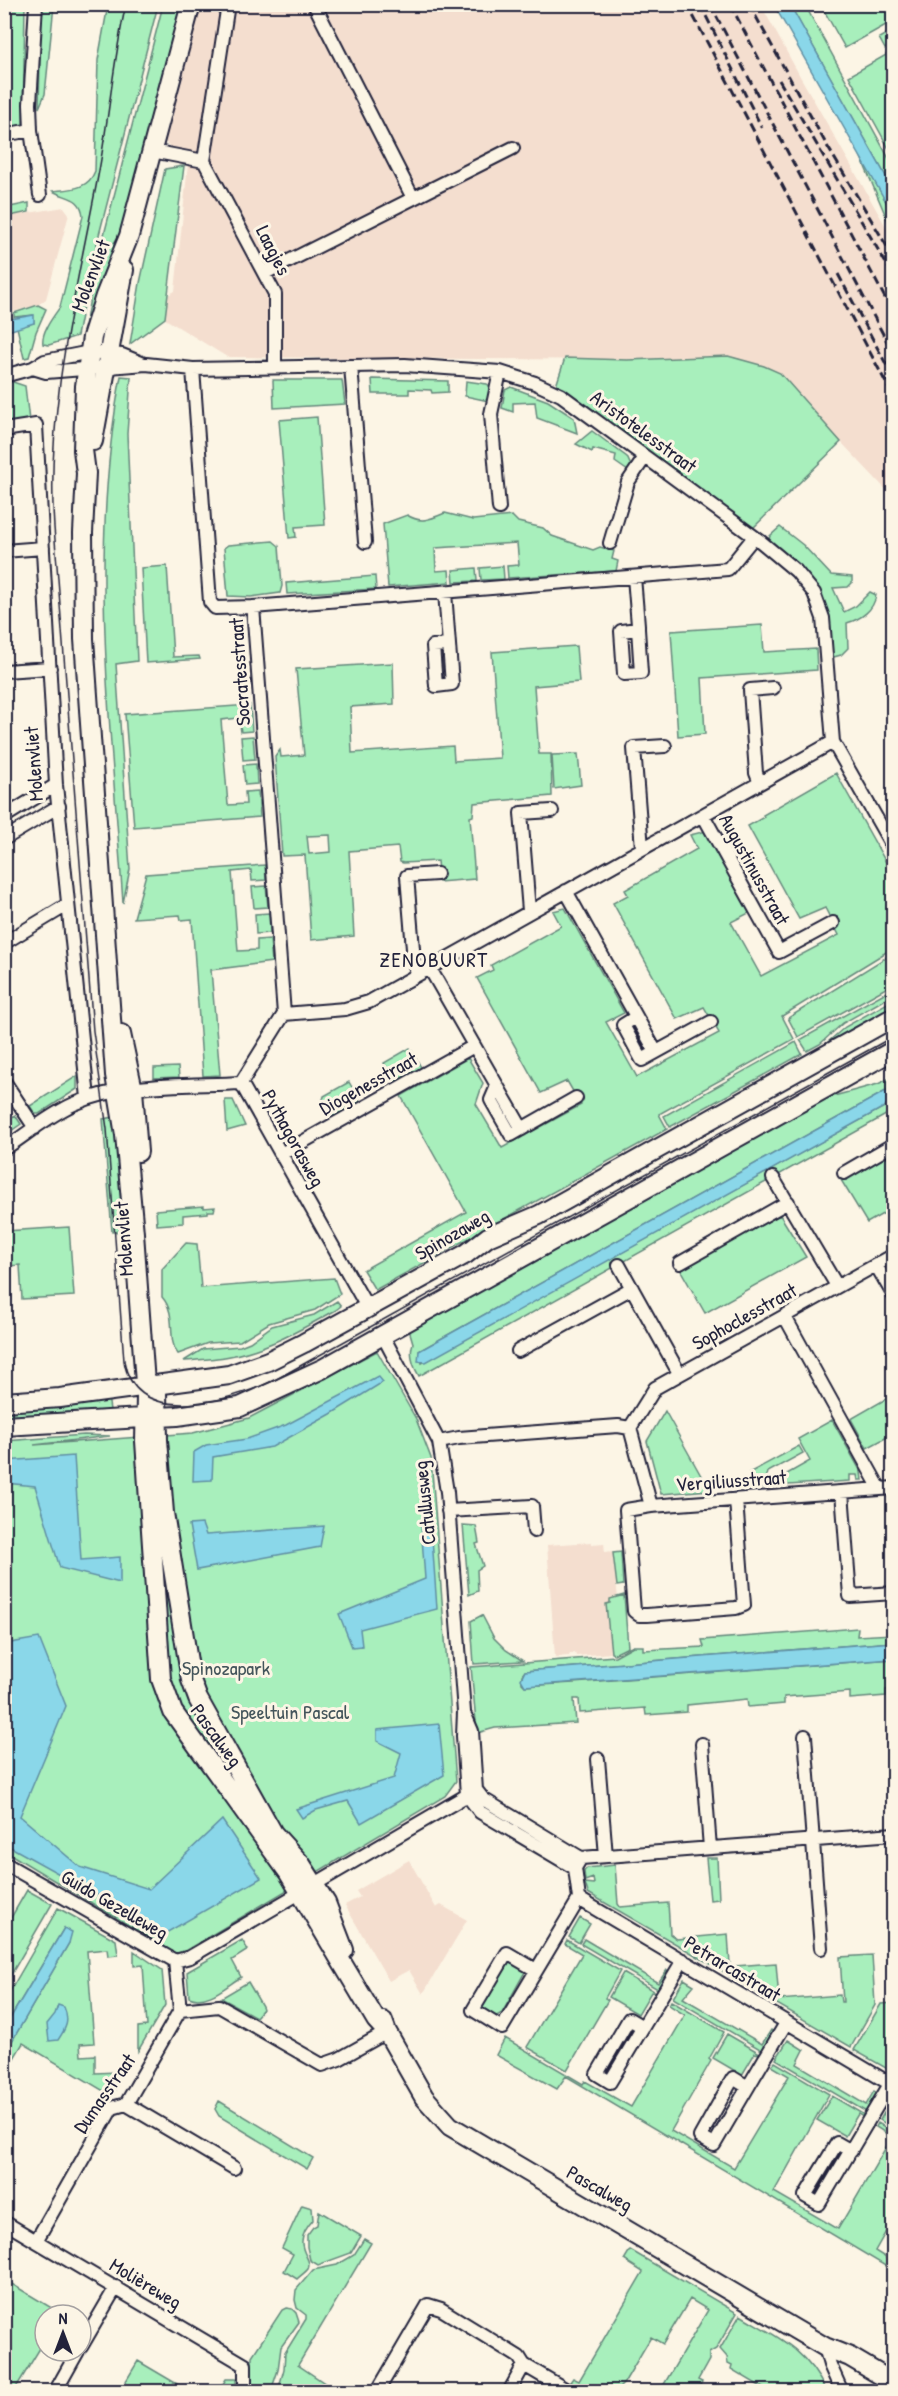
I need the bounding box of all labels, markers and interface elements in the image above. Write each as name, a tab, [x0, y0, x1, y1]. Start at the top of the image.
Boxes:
street label: Laagjes	[250, 221, 298, 280]
street label: Molenvliet	[64, 234, 116, 315]
street label: Aristotelesstraat	[585, 383, 703, 479]
street label: Socratesstraat	[222, 616, 256, 727]
street label: Molenvliet	[17, 725, 49, 802]
street label: Augustinusstraat	[713, 809, 797, 930]
district label: ZENOBUURT	[379, 945, 489, 974]
street label: Diogenesstraat	[314, 1044, 423, 1121]
street label: Pythagorasweg	[256, 1084, 332, 1192]
street label: Molenvliet	[107, 1200, 139, 1277]
street label: Spinozaweg	[410, 1202, 494, 1266]
street label: Sophoclesstraat	[687, 1276, 802, 1356]
street label: Catullusweg	[406, 1460, 442, 1546]
street label: Vergiliusstraat	[675, 1463, 788, 1497]
park label: Spinozapark	[182, 1654, 270, 1681]
street label: Pascalweg	[185, 1698, 249, 1772]
park label: Speeltuin Pascal	[231, 1698, 350, 1725]
street label: Guido Gezelleweg	[57, 1862, 174, 1946]
street label: Petrarcastraat	[680, 1929, 787, 2008]
street label: Dumasstraat	[67, 2047, 142, 2138]
street label: Pascalweg	[562, 2158, 638, 2218]
street label: Molièreweg	[105, 2251, 187, 2315]
north arrow	[33, 2303, 93, 2363]
text: N	[59, 2307, 68, 2329]

